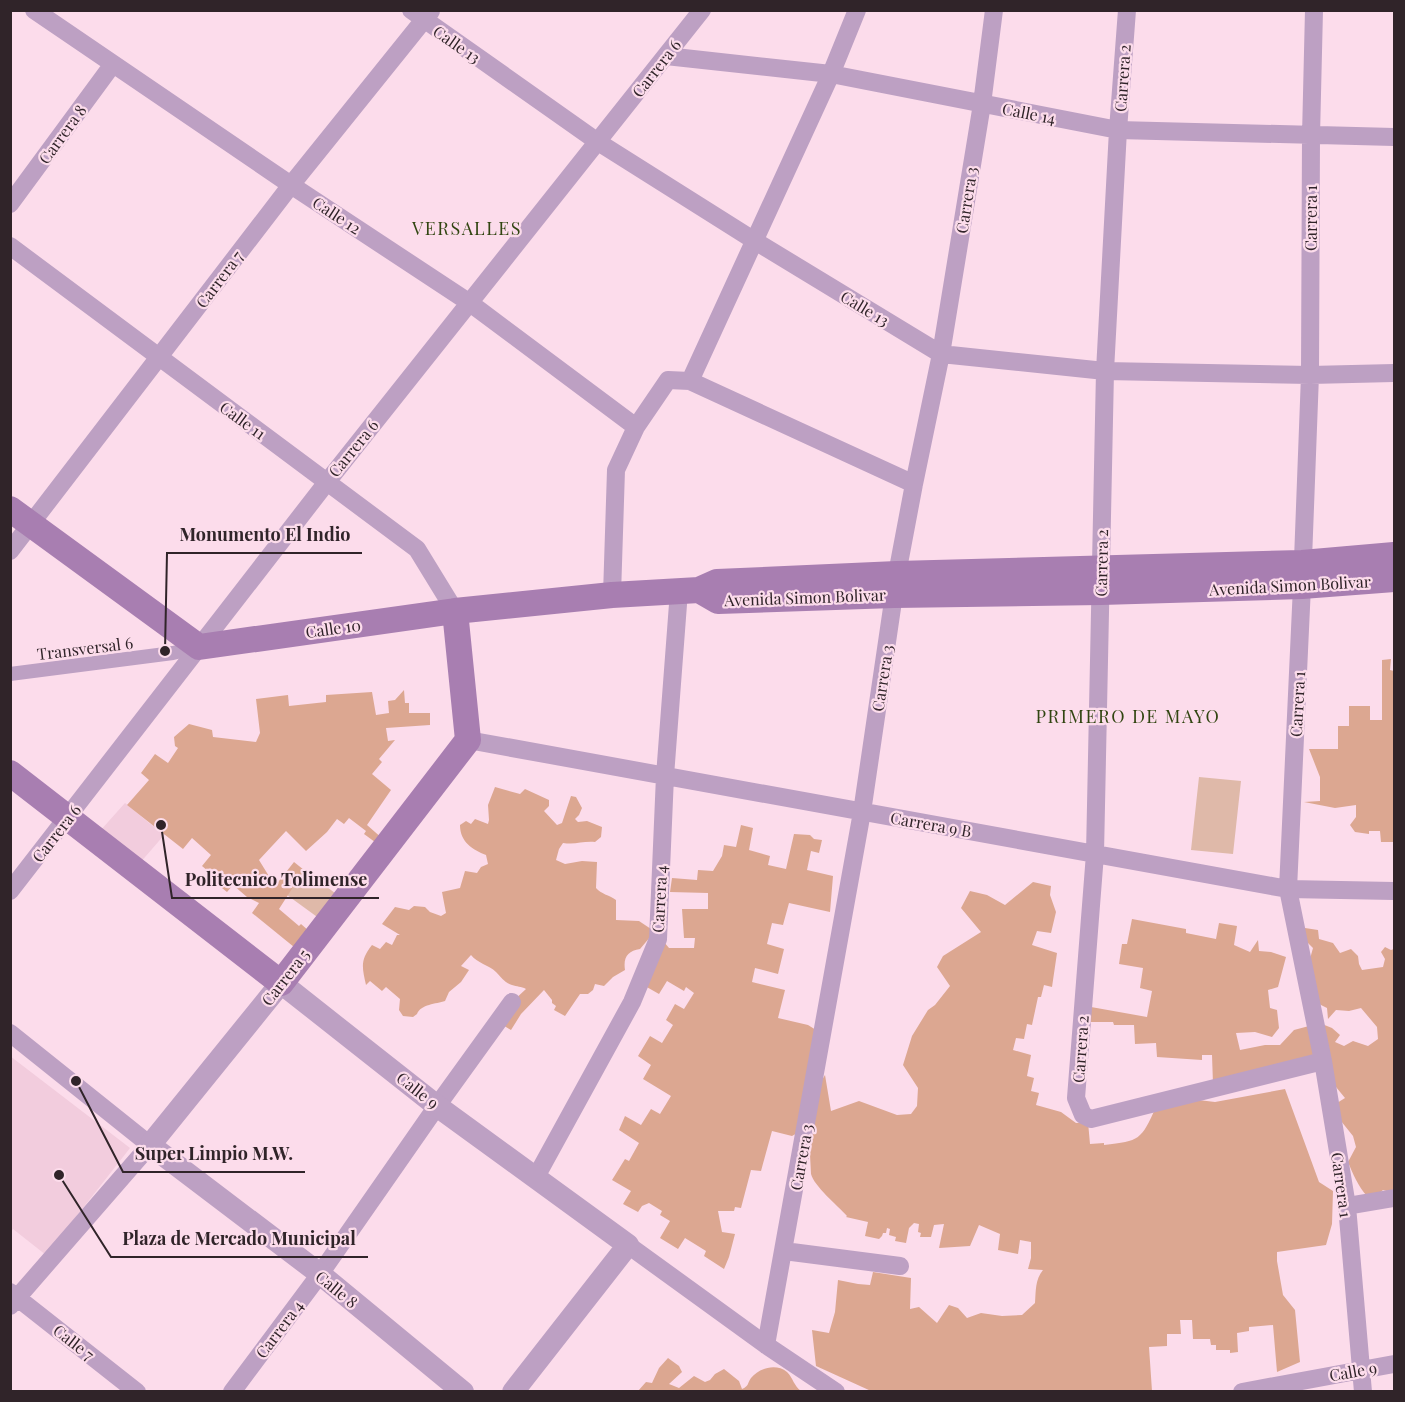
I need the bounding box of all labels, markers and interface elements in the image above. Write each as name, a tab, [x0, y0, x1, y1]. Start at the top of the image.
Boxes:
street label: Calle 13	[429, 20, 485, 68]
street label: Carrera 6	[627, 35, 685, 101]
street label: Carrera 2	[1109, 44, 1135, 112]
street label: Calle 14	[1001, 98, 1058, 128]
street label: Carrera 8	[33, 100, 91, 168]
street label: Carrera 3	[950, 165, 982, 235]
street label: Carrera 1	[1300, 185, 1321, 251]
street label: Calle 12	[309, 192, 365, 238]
district label: VERSALLES	[411, 216, 522, 240]
street label: Carrera 7	[191, 246, 248, 312]
street label: Calle 13	[837, 285, 893, 331]
street label: Calle 11	[216, 396, 270, 444]
street label: Carrera 6	[323, 415, 383, 481]
callout: Monumento El Indio	[167, 517, 362, 553]
text: Monumento El Indio	[179, 522, 351, 546]
street label: Carrera 2	[1090, 529, 1112, 597]
street label: Avenida Simon Bolivar	[1208, 570, 1371, 600]
street label: Avenida Simon Bolivar	[723, 584, 886, 610]
street label: Calle 10	[304, 614, 362, 642]
street label: Transversal 6	[36, 632, 134, 664]
street label: Carrera 3	[866, 643, 898, 713]
street label: Carrera 1	[1285, 671, 1309, 737]
district label: PRIMERO DE MAYO	[1036, 704, 1220, 728]
street label: Carrera 6	[27, 800, 85, 866]
street label: Carrera 9 B	[889, 807, 973, 841]
callout: Politecnico Tolimense	[172, 862, 379, 898]
street label: Carrera 4	[647, 865, 671, 933]
text: Politecnico Tolimense	[185, 867, 367, 891]
street label: Carrera 5	[256, 944, 314, 1010]
street label: Carrera 2	[1067, 1015, 1093, 1083]
street label: Calle 9	[393, 1067, 443, 1113]
street label: Carrera 3	[785, 1122, 817, 1192]
callout: Super Limpio M.W.	[123, 1136, 305, 1172]
text: Super Limpio M.W.	[135, 1141, 293, 1165]
street label: Carrera 1	[1327, 1151, 1357, 1219]
callout: Plaza de Mercado Municipal	[111, 1221, 368, 1257]
text: Plaza de Mercado Municipal	[122, 1226, 356, 1250]
street label: Calle 8	[312, 1266, 362, 1312]
street label: Carrera 4	[250, 1296, 308, 1362]
street label: Calle 7	[49, 1319, 99, 1365]
street label: Calle 9	[1327, 1356, 1379, 1386]

